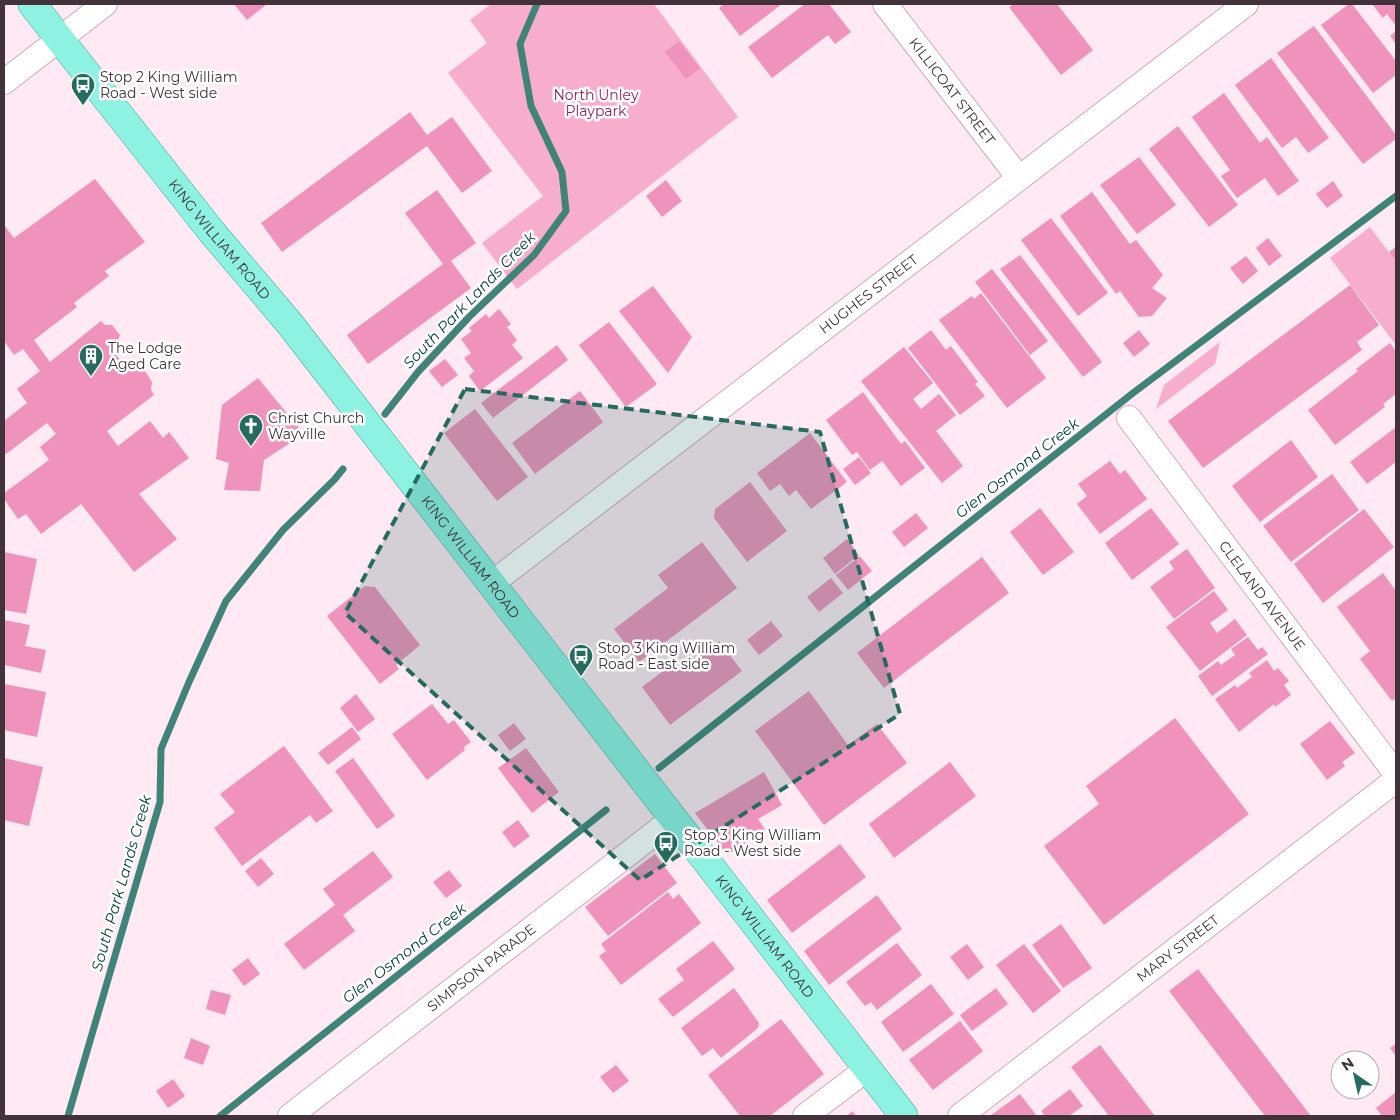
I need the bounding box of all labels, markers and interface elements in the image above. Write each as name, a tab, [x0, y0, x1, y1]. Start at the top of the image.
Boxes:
street label: KILLICOAT STREET	[905, 34, 999, 148]
place label: Stop 2 King William Road - West side	[100, 68, 238, 102]
bus stop icon: Stop 2 King William Road - West side	[70, 72, 96, 106]
park label: North Unley Playpark	[553, 86, 639, 120]
street label: KING WILLIAM ROAD	[165, 176, 274, 303]
water label: South Park Lands Creek	[399, 227, 540, 372]
street label: HUGHES STREET	[815, 250, 921, 338]
place label: The Lodge Aged Care	[108, 339, 182, 373]
building icon: The Lodge Aged Care	[78, 343, 104, 377]
place label: Christ Church Wayville	[268, 409, 364, 443]
church icon: Christ Church Wayville	[238, 413, 264, 447]
water label: Glen Osmond Creek	[951, 413, 1084, 522]
street label: KING WILLIAM ROAD	[417, 492, 524, 622]
street label: CLELAND AVENUE	[1215, 537, 1309, 654]
place label: Stop 3 King William Road - East side	[598, 639, 735, 673]
bus stop icon: Stop 3 King William Road - East side	[568, 643, 594, 677]
water label: South Park Lands Creek	[87, 792, 156, 973]
place label: Stop 3 King William Road - West side	[684, 826, 821, 860]
bus stop icon: Stop 3 King William Road - West side	[653, 830, 679, 864]
street label: KING WILLIAM ROAD	[711, 871, 818, 1002]
water label: Glen Osmond Creek	[338, 898, 471, 1007]
street label: MARY STREET	[1133, 911, 1223, 986]
street label: SIMPSON PARADE	[423, 920, 539, 1015]
north arrow	[1330, 1050, 1380, 1100]
text: N	[1338, 1054, 1357, 1075]

